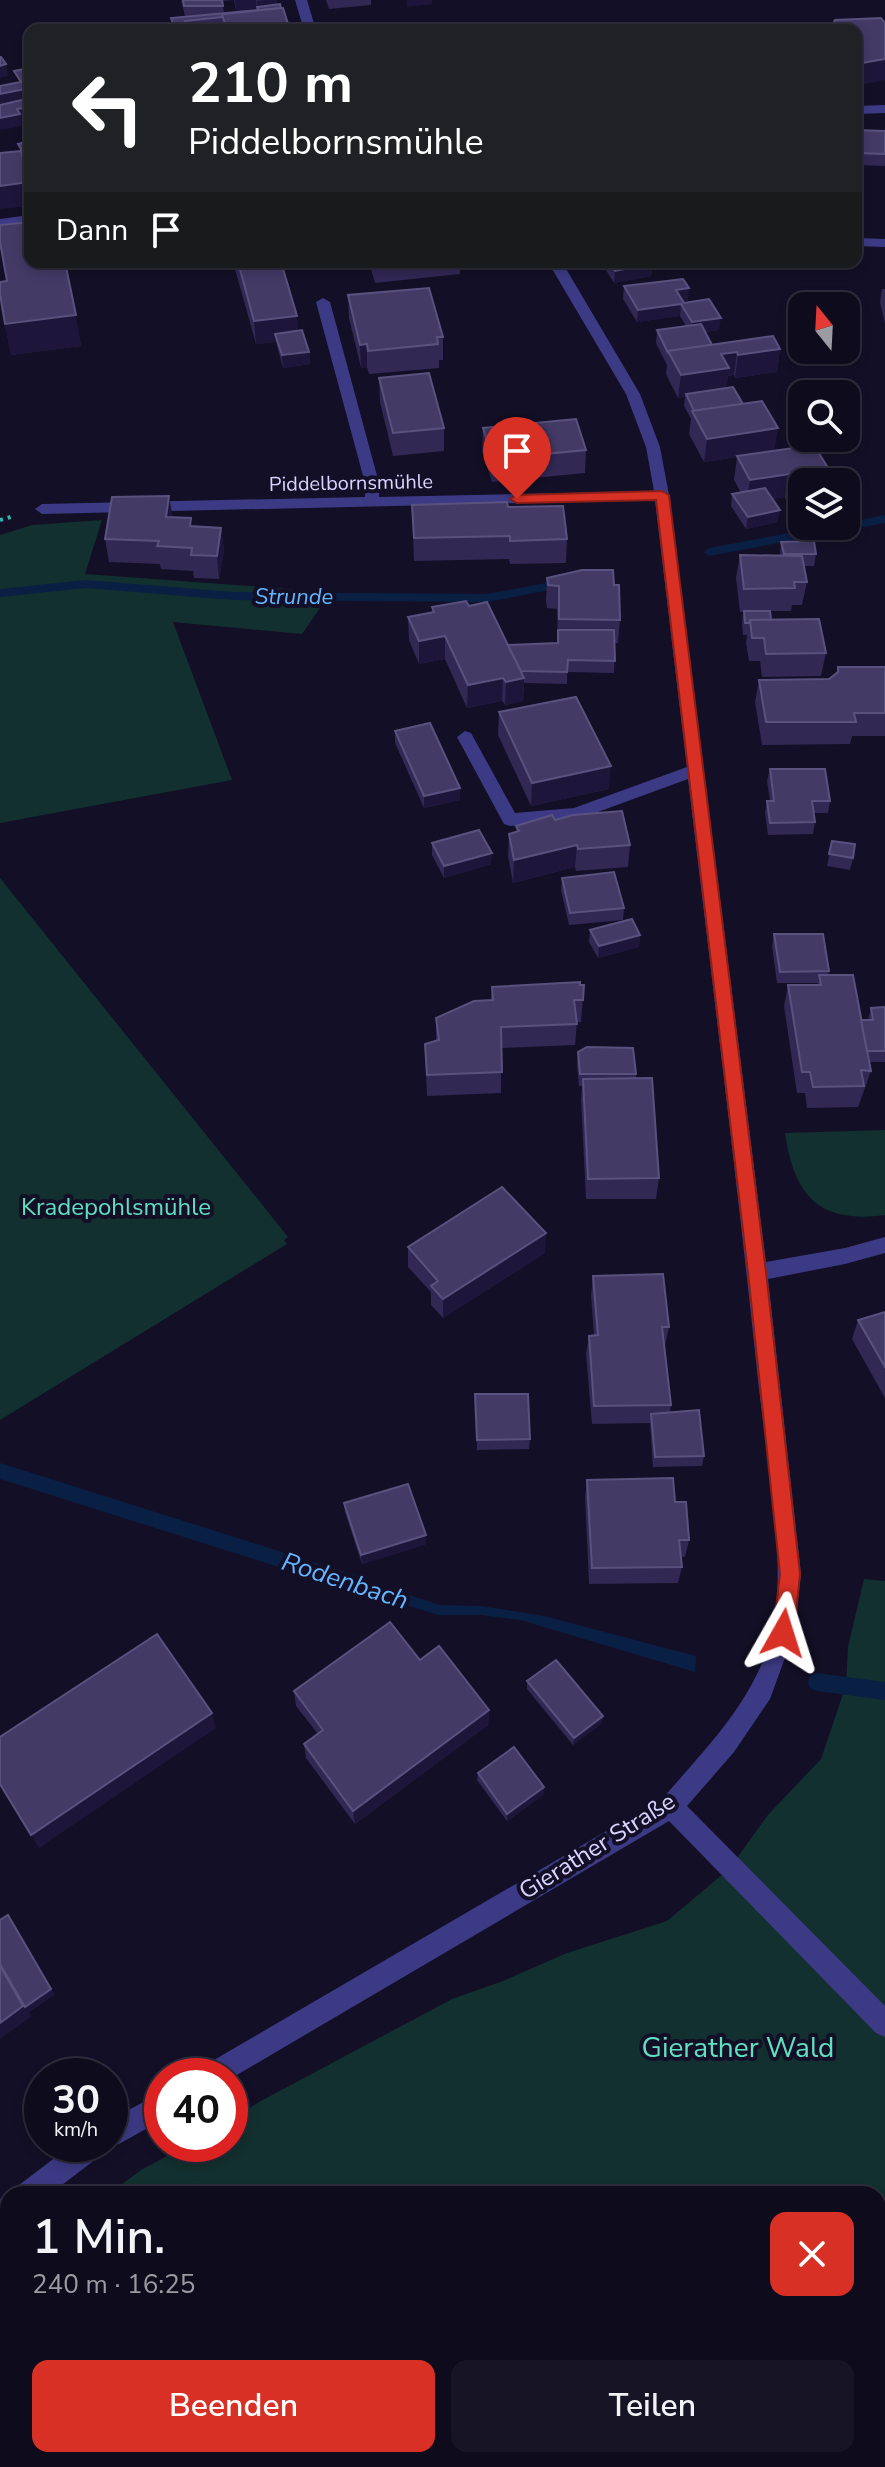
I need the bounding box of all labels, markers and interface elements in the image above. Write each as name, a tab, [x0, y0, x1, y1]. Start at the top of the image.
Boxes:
text: 210 m	[188, 45, 353, 122]
icon: left	[56, 56, 160, 160]
text: Piddelbornsmühle	[188, 118, 484, 167]
icon: arrive	[144, 208, 188, 252]
text: Dann	[56, 210, 128, 251]
north arrow	[788, 292, 860, 364]
map controls	[788, 292, 860, 540]
button: search	[788, 380, 860, 452]
pin	[483, 417, 551, 499]
icon: arrive	[495, 429, 539, 473]
street label: Piddelbornsmühle	[269, 468, 433, 498]
button: layers	[788, 468, 860, 540]
water label: Strunde	[255, 582, 334, 612]
park label: Kradepohlsmühle	[21, 1191, 211, 1223]
water label: Rodenbach	[277, 1544, 413, 1618]
position arrow	[741, 1591, 825, 1675]
street label: Gierather Straße	[513, 1785, 681, 1907]
park label: Gierather Wald	[642, 2029, 834, 2067]
speed limit sign: 40	[144, 2058, 248, 2162]
text: 30	[52, 2073, 100, 2127]
text: km/h	[54, 2116, 98, 2143]
text: 1 Min.	[32, 2204, 165, 2270]
button: close	[770, 2212, 854, 2296]
text: 240 m · 16:25	[32, 2267, 195, 2302]
button: Beenden	[32, 2360, 435, 2452]
button: Teilen	[451, 2360, 854, 2452]

